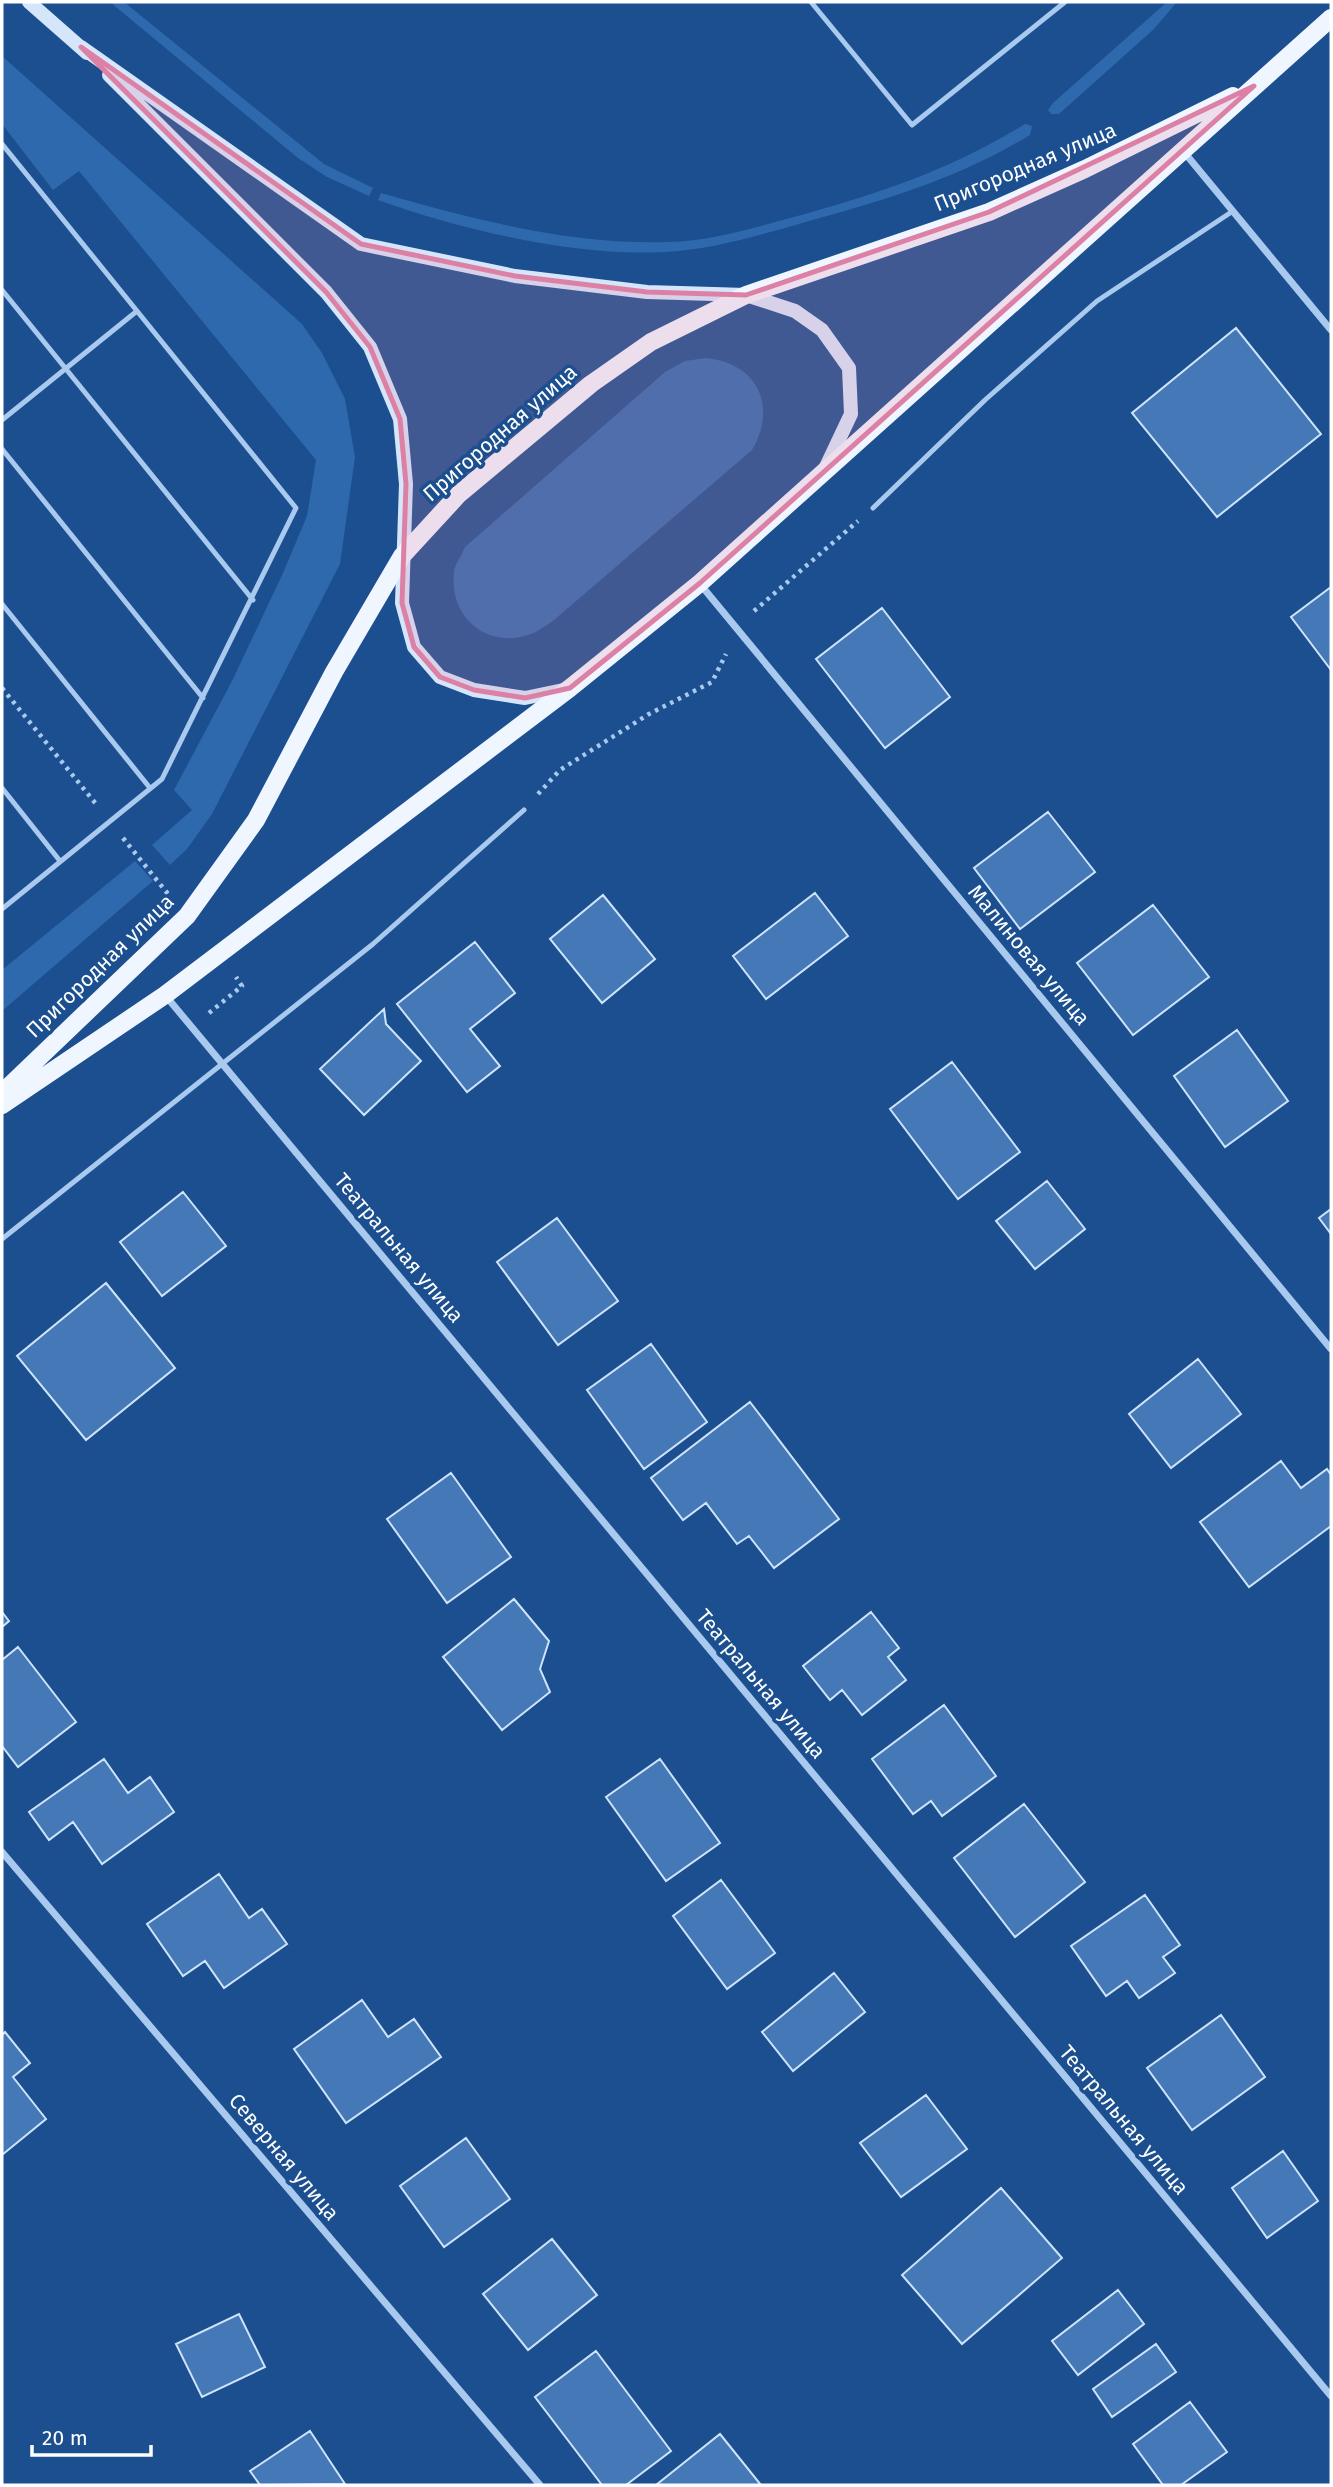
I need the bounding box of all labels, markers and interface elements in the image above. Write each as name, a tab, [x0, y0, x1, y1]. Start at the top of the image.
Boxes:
street label: Пригородная улица	[930, 117, 1120, 217]
street label: Пригородная улица	[418, 359, 582, 507]
street label: Малиновая улица	[963, 879, 1095, 1031]
street label: Пригородная улица	[21, 889, 179, 1043]
street label: Театральная улица	[329, 1168, 469, 1328]
street label: Театральная улица	[691, 1604, 831, 1764]
street label: Театральная улица	[1054, 2040, 1194, 2200]
street label: Северная улица	[223, 2088, 345, 2226]
scale bar	[32, 2414, 150, 2458]
text: 20 m	[42, 2425, 88, 2451]

